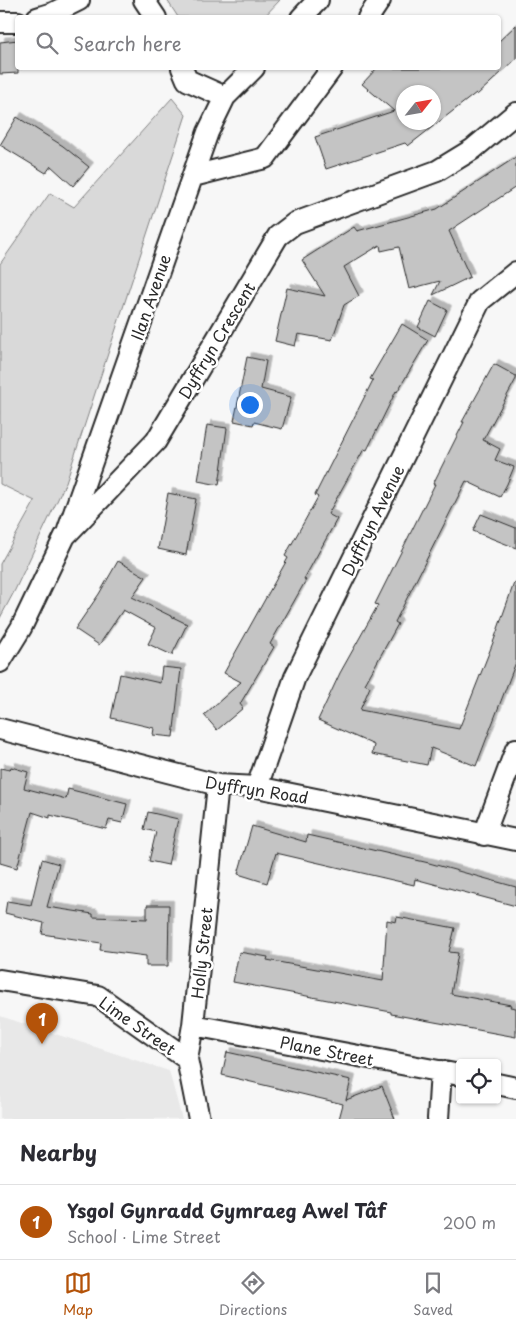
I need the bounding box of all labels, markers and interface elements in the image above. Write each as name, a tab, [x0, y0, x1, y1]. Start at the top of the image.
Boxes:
search box	[15, 15, 501, 70]
icon: search	[33, 29, 61, 57]
text: Search here	[73, 29, 182, 57]
north arrow	[396, 85, 441, 130]
street label: Ilan Avenue	[124, 250, 176, 343]
street label: Dyffryn Crescent	[172, 277, 261, 403]
your location	[237, 392, 263, 418]
street label: Dyffryn Avenue	[335, 460, 409, 580]
street label: Dyffryn Road	[204, 769, 310, 809]
street label: Holly Street	[184, 906, 218, 1000]
street label: Lime Street	[95, 990, 182, 1061]
pin: 1	[26, 1003, 58, 1044]
street label: Plane Street	[278, 1029, 376, 1071]
map controls	[456, 1059, 501, 1104]
button: locate	[456, 1059, 501, 1104]
text: Nearby	[20, 1136, 97, 1168]
text: Ysgol Gynradd Gymraeg Awel Tâf	[67, 1196, 386, 1224]
text: 1	[32, 1210, 40, 1234]
text: 200 m	[443, 1210, 496, 1234]
text: School · Lime Street	[67, 1224, 220, 1248]
tab: Map	[63, 1269, 93, 1320]
tab: Directions	[219, 1269, 287, 1320]
tab: Saved	[413, 1269, 453, 1320]

